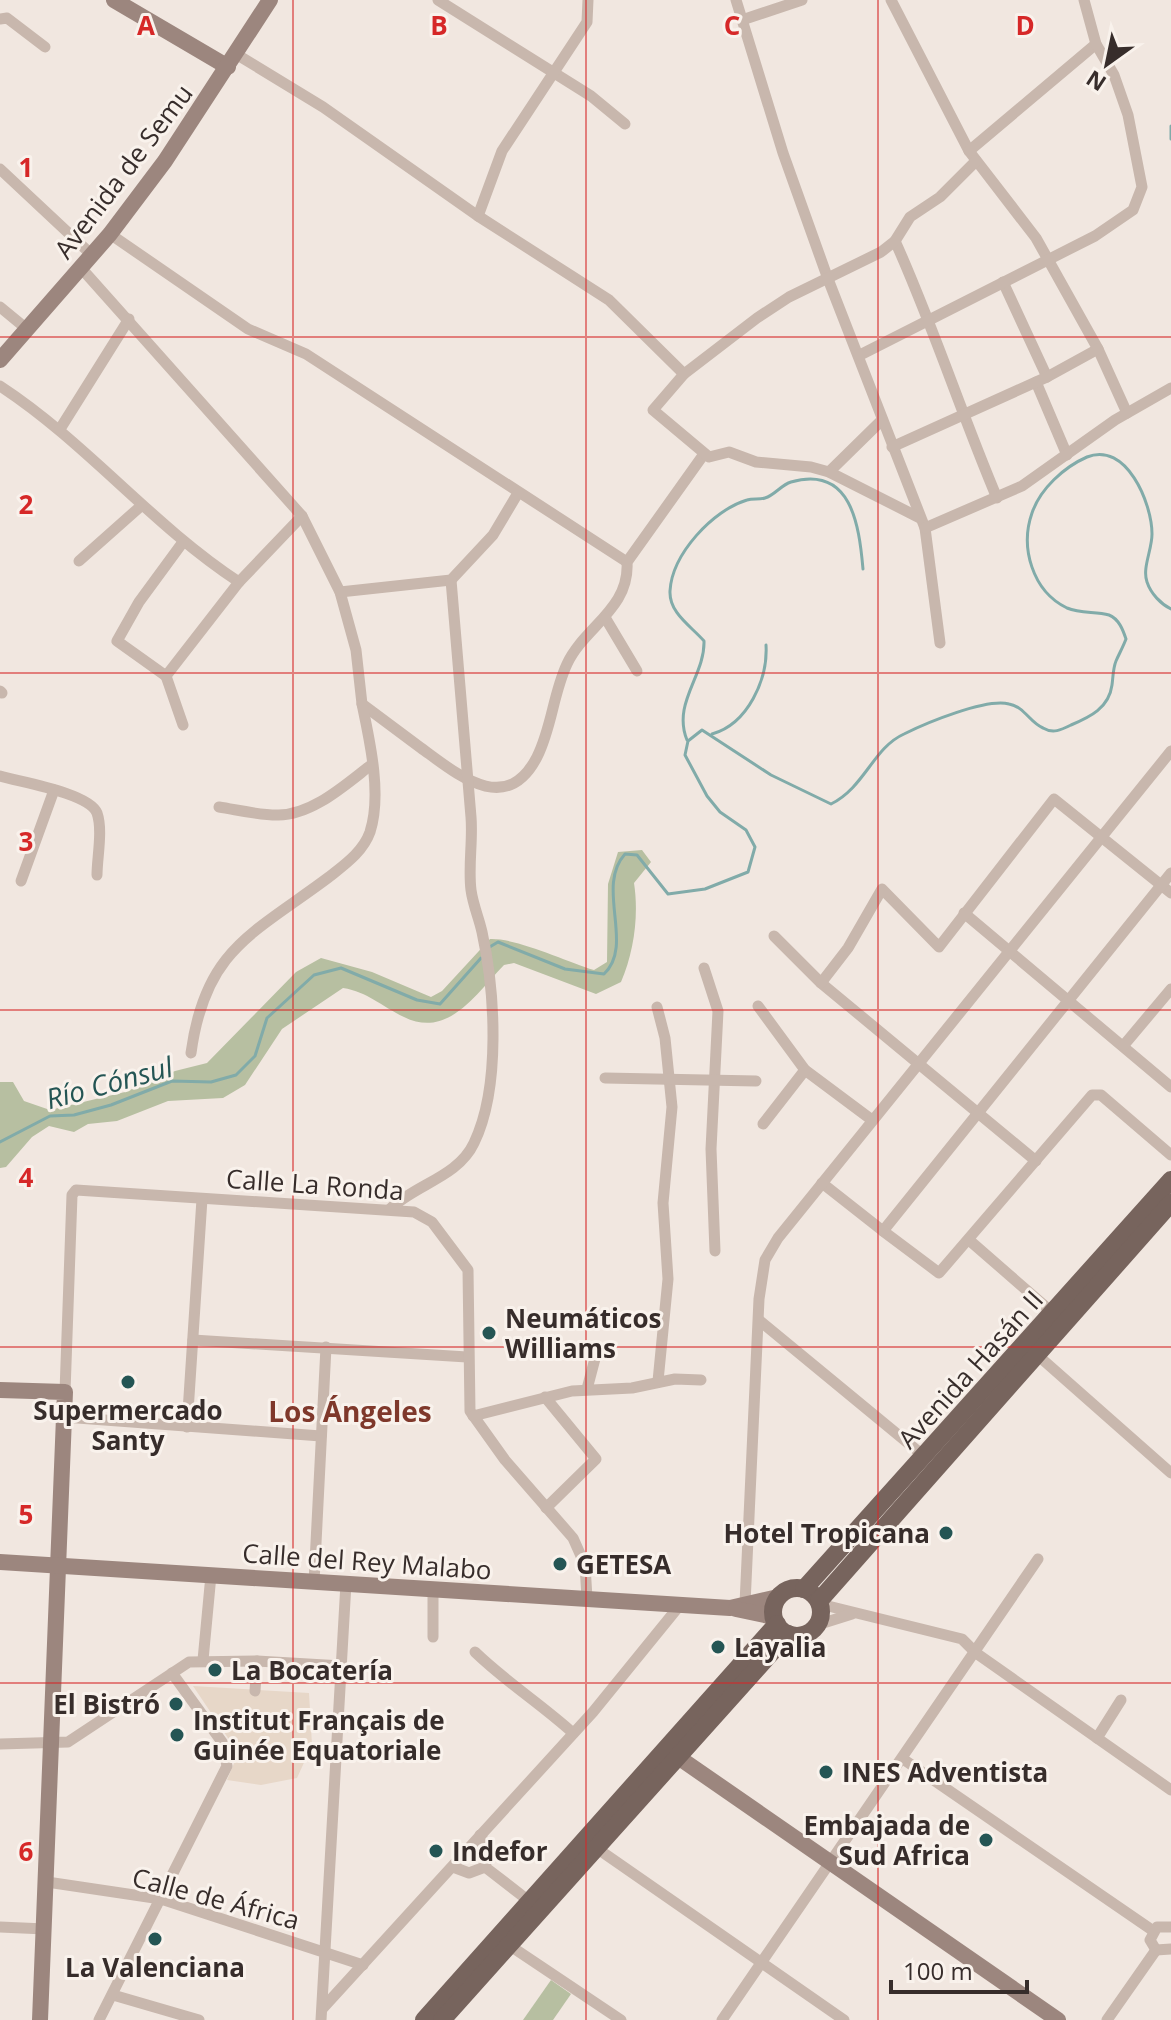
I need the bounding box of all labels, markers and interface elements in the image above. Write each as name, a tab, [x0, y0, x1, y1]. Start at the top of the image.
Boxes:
text: A	[137, 7, 155, 43]
text: B	[430, 7, 448, 43]
text: C	[724, 7, 740, 43]
text: D	[1015, 7, 1035, 43]
north arrow	[1067, 24, 1147, 104]
text: N	[1080, 64, 1111, 99]
street label: Avenida de Semu	[45, 76, 201, 266]
text: 1	[19, 149, 33, 185]
text: 2	[19, 486, 34, 522]
text: 3	[19, 823, 33, 859]
water label: Río Cónsul	[41, 1047, 177, 1117]
text: 4	[19, 1159, 34, 1195]
street label: Calle La Ronda	[225, 1160, 405, 1208]
street label: Avenida Hasán II	[889, 1282, 1051, 1456]
place label: Neumáticos Williams	[505, 1300, 661, 1366]
marker: Neumáticos Williams	[480, 1324, 498, 1342]
marker: Supermercado Santy	[119, 1373, 137, 1391]
place label: Supermercado Santy	[33, 1392, 223, 1458]
district label: Los Ángeles	[268, 1392, 432, 1430]
text: 5	[19, 1496, 33, 1532]
place label: Hotel Tropicana	[723, 1515, 930, 1551]
marker: Hotel Tropicana	[937, 1524, 955, 1542]
street label: Calle del Rey Malabo	[241, 1534, 493, 1588]
place label: GETESA	[576, 1546, 671, 1582]
marker: GETESA	[551, 1555, 569, 1573]
place label: Layalia	[734, 1629, 826, 1665]
marker: Layalia	[709, 1638, 727, 1656]
place label: La Bocatería	[231, 1652, 393, 1688]
marker: La Bocatería	[206, 1661, 224, 1679]
place label: El Bistró	[53, 1686, 160, 1722]
marker: El Bistró	[167, 1695, 185, 1713]
place label: Institut Français de Guinée Equatoriale	[193, 1702, 445, 1768]
marker: Institut Français de Guinée Equatoriale	[168, 1726, 186, 1744]
place label: INES Adventista	[842, 1754, 1048, 1790]
marker: INES Adventista	[817, 1763, 835, 1781]
place label: Embajada de Sud Africa	[803, 1807, 970, 1873]
marker: Embajada de Sud Africa	[977, 1831, 995, 1849]
text: 6	[19, 1833, 34, 1869]
place label: Indefor	[452, 1833, 548, 1869]
marker: Indefor	[427, 1842, 445, 1860]
street label: Calle de África	[128, 1858, 304, 1938]
marker: La Valenciana	[146, 1930, 164, 1948]
scale bar	[891, 1944, 1027, 1994]
place label: La Valenciana	[65, 1949, 245, 1985]
text: 100 m	[903, 1954, 973, 1987]

